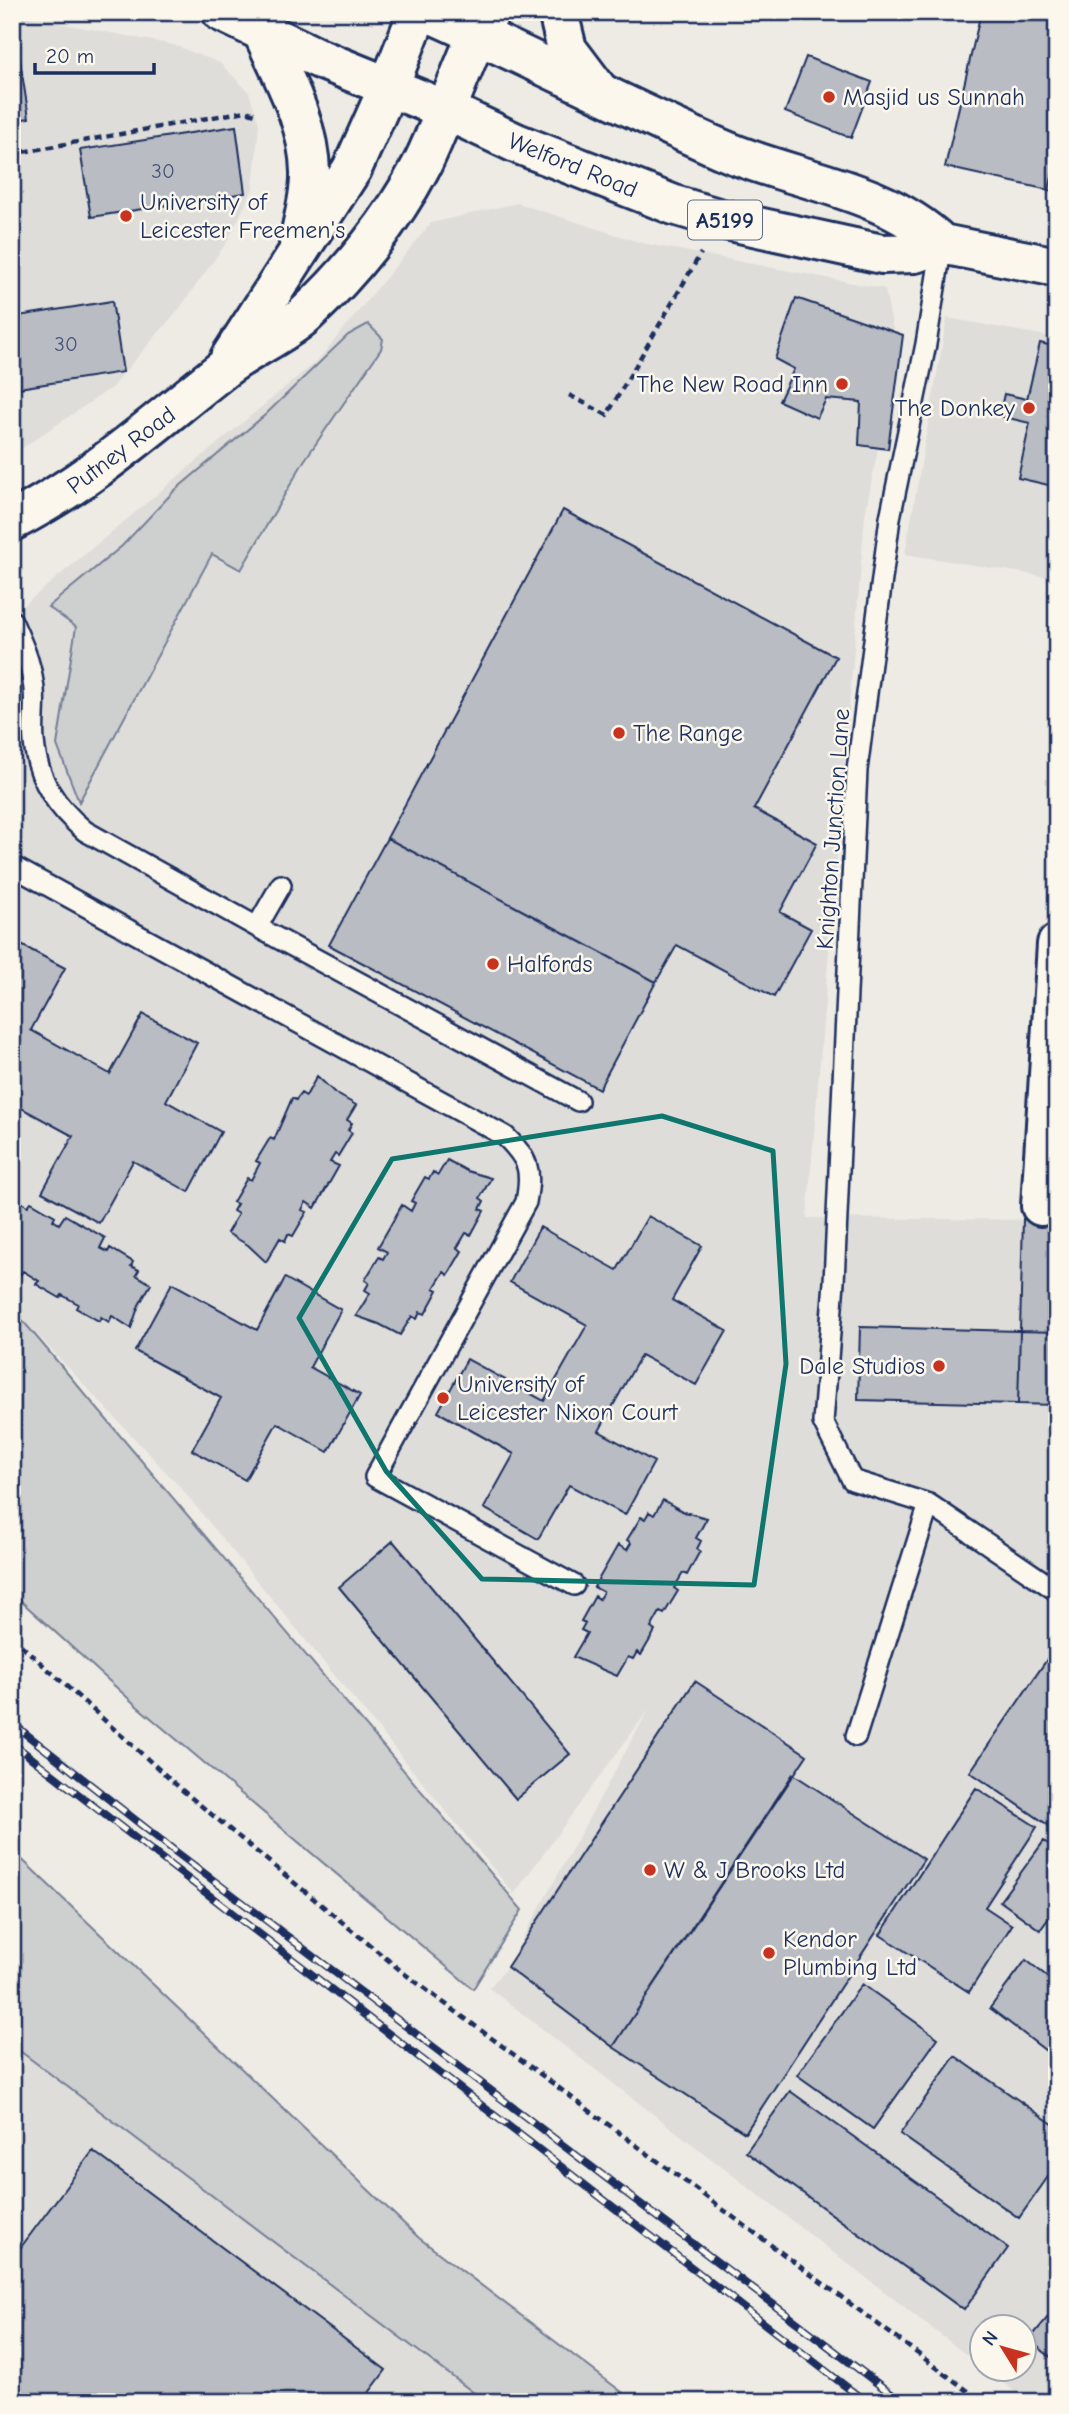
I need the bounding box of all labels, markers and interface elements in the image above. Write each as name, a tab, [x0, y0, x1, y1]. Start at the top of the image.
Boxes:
scale bar	[35, 32, 154, 76]
text: 20 m	[46, 44, 94, 68]
place label: Masjid us Sunnah	[843, 83, 1025, 111]
marker: Masjid us Sunnah	[821, 89, 837, 105]
street label: Welford Road	[504, 126, 642, 204]
house number: 30	[151, 159, 175, 183]
place label: University of Leicester Freemen's	[140, 188, 345, 244]
road number: A5199	[688, 200, 762, 240]
marker: University of Leicester Freemen's	[118, 208, 134, 224]
house number: 30	[54, 332, 78, 356]
place label: The New Road Inn	[637, 370, 828, 398]
marker: The New Road Inn	[834, 376, 850, 392]
place label: The Donkey	[895, 394, 1015, 422]
street label: Putney Road	[61, 400, 181, 500]
marker: The Donkey	[1021, 400, 1037, 416]
street label: Knighton Junction Lane	[811, 708, 855, 950]
place label: The Range	[633, 719, 743, 747]
marker: The Range	[611, 725, 627, 741]
place label: Halfords	[507, 950, 592, 978]
marker: Halfords	[485, 956, 501, 972]
place label: Dale Studios	[799, 1352, 925, 1380]
marker: Dale Studios	[931, 1358, 947, 1374]
place label: University of Leicester Nixon Court	[457, 1370, 679, 1426]
marker: University of Leicester Nixon Court	[435, 1390, 451, 1406]
place label: W & J Brooks Ltd	[664, 1856, 845, 1884]
marker: W & J Brooks Ltd	[642, 1862, 658, 1878]
place label: Kendor Plumbing Ltd	[783, 1925, 917, 1981]
marker: Kendor Plumbing Ltd	[761, 1945, 777, 1961]
north arrow	[968, 2312, 1038, 2382]
text: N	[978, 2327, 1003, 2350]

